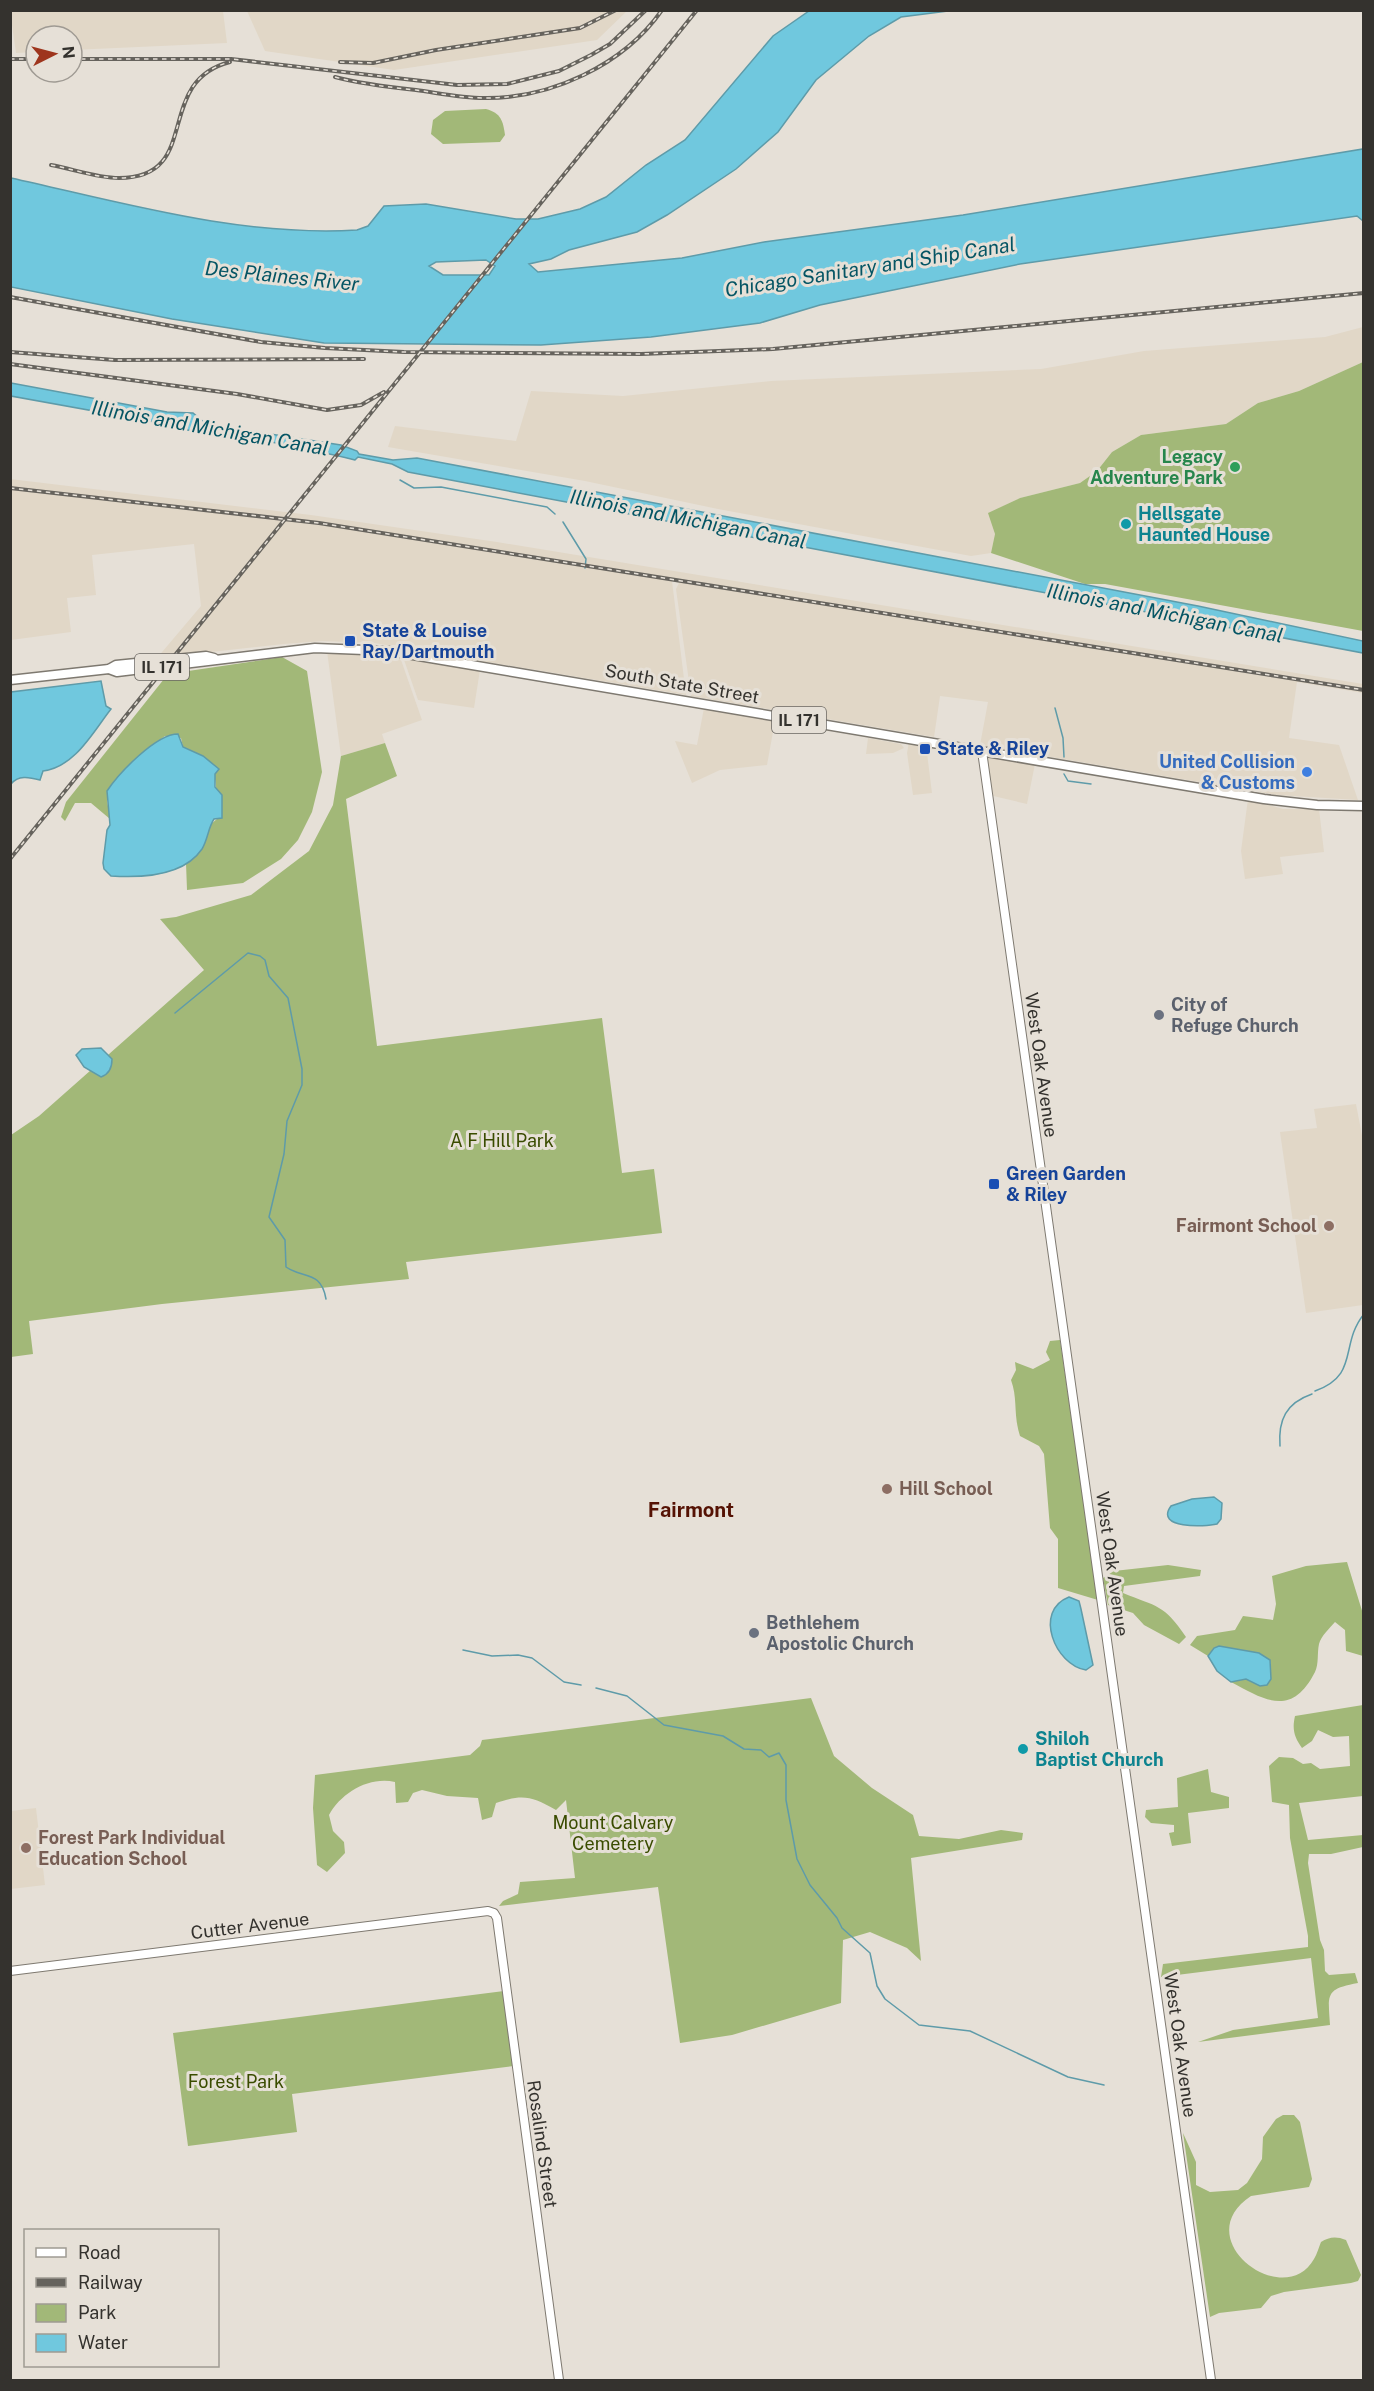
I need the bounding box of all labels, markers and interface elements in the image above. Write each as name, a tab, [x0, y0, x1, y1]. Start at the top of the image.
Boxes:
north arrow	[24, 24, 84, 84]
text: N	[58, 45, 79, 60]
water label: Chicago Sanitary and Ship Canal	[723, 232, 1017, 302]
water label: Des Plaines River	[204, 256, 361, 296]
water label: Illinois and Michigan Canal	[90, 395, 330, 461]
place label: Legacy Adventure Park	[1090, 446, 1224, 488]
marker: Legacy Adventure Park	[1228, 460, 1242, 474]
water label: Illinois and Michigan Canal	[568, 484, 808, 554]
place label: Hellsgate Haunted House	[1138, 503, 1270, 545]
marker: Hellsgate Haunted House	[1119, 517, 1133, 531]
water label: Illinois and Michigan Canal	[1045, 578, 1285, 648]
place label: State & Louise Ray/Dartmouth	[362, 620, 495, 662]
marker: State & Louise Ray/Dartmouth	[343, 634, 357, 648]
road number: IL 171	[135, 654, 189, 680]
street label: South State Street	[603, 660, 761, 707]
road number: IL 171	[772, 707, 826, 733]
place label: State & Riley	[937, 738, 1049, 759]
marker: State & Riley	[918, 742, 932, 756]
place label: United Collision & Customs	[1159, 751, 1295, 793]
marker: United Collision & Customs	[1300, 765, 1314, 779]
street label: West Oak Avenue	[1021, 991, 1062, 1139]
place label: City of Refuge Church	[1171, 994, 1299, 1036]
marker: City of Refuge Church	[1152, 1008, 1166, 1022]
park label: A F Hill Park	[450, 1130, 554, 1151]
place label: Green Garden & Riley	[1006, 1163, 1126, 1205]
marker: Green Garden & Riley	[987, 1177, 1001, 1191]
place label: Fairmont School	[1176, 1215, 1317, 1236]
marker: Fairmont School	[1322, 1219, 1336, 1233]
place label: Hill School	[899, 1478, 993, 1499]
marker: Hill School	[880, 1482, 894, 1496]
street label: West Oak Avenue	[1092, 1490, 1133, 1638]
district label: Fairmont	[648, 1498, 734, 1522]
place label: Bethlehem Apostolic Church	[766, 1612, 914, 1654]
marker: Bethlehem Apostolic Church	[747, 1626, 761, 1640]
place label: Shiloh Baptist Church	[1035, 1728, 1164, 1770]
marker: Shiloh Baptist Church	[1016, 1742, 1030, 1756]
park label: Mount Calvary Cemetery	[553, 1812, 674, 1854]
place label: Forest Park Individual Education School	[38, 1827, 225, 1869]
marker: Forest Park Individual Education School	[19, 1841, 33, 1855]
street label: Cutter Avenue	[190, 1908, 310, 1943]
street label: West Oak Avenue	[1160, 1971, 1201, 2119]
park label: Forest Park	[188, 2071, 284, 2092]
street label: Rosalind Street	[523, 2079, 562, 2209]
legend	[24, 2229, 219, 2367]
text: Road	[78, 2242, 121, 2263]
text: Railway	[78, 2272, 143, 2293]
text: Park	[78, 2302, 116, 2323]
text: Water	[78, 2332, 128, 2353]

